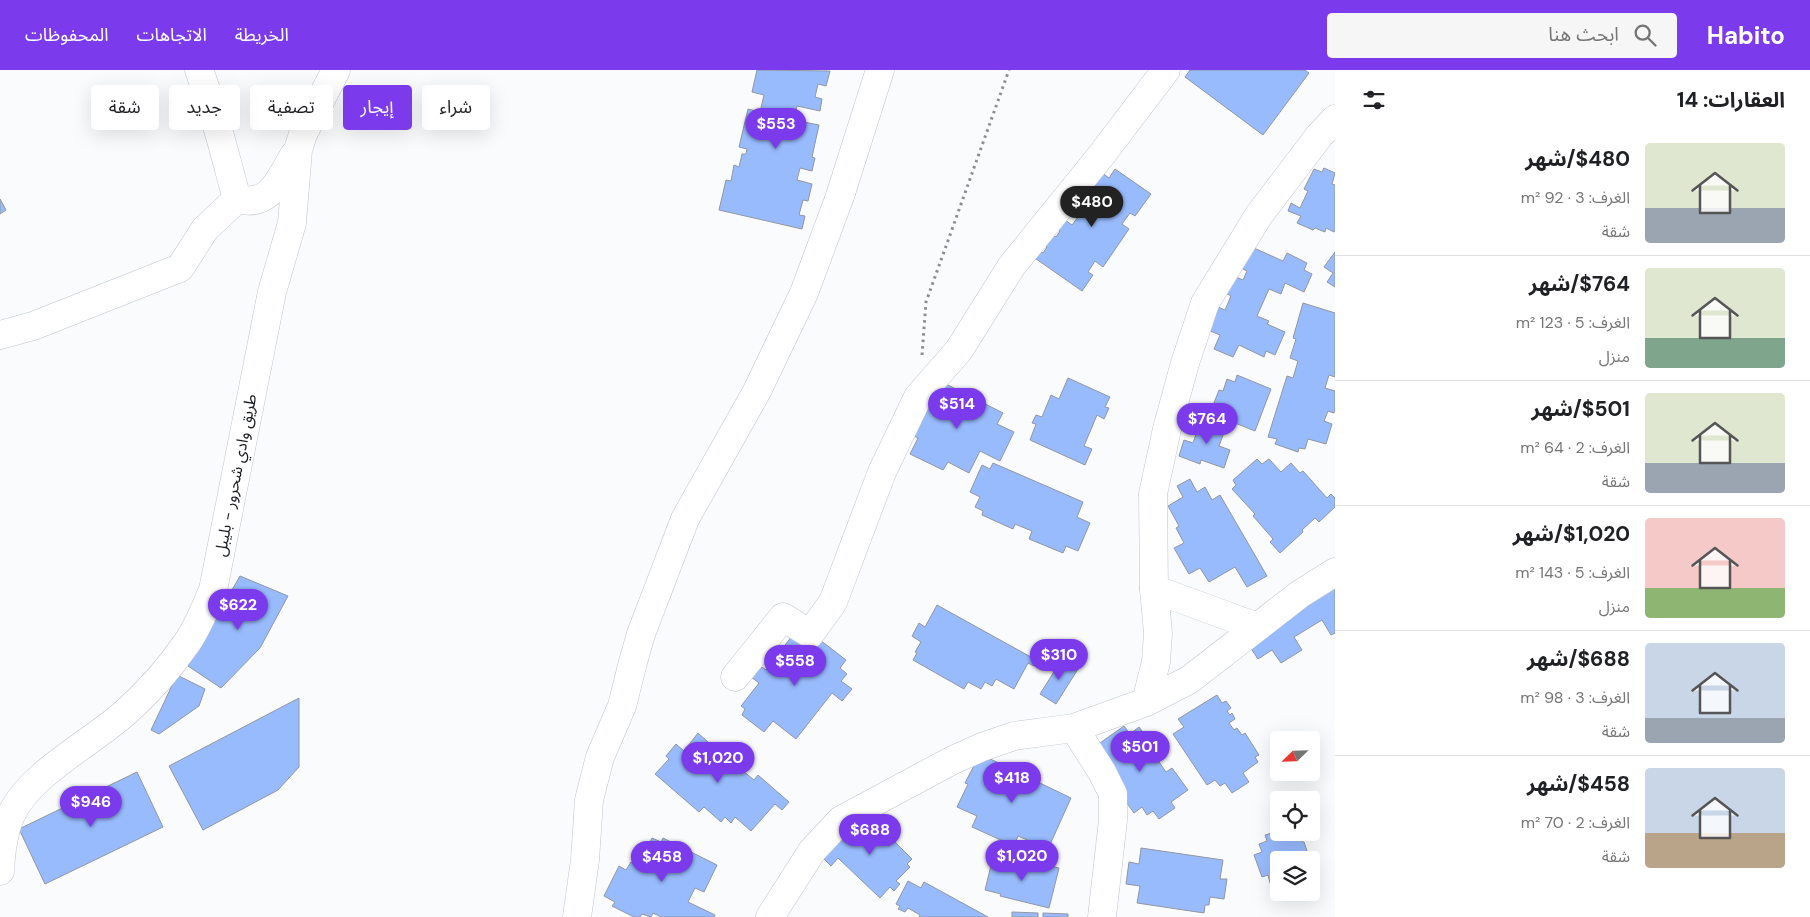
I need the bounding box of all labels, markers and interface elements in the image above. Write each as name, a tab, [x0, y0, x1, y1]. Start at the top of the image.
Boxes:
search box	[1327, 13, 1677, 58]
text: Habito	[1707, 20, 1785, 51]
icon: search	[1631, 21, 1659, 49]
text: ابحث هنا	[1548, 22, 1619, 47]
text: المحفوظات	[25, 23, 109, 47]
text: الاتجاهات	[137, 23, 207, 47]
text: الخريطة	[235, 23, 289, 47]
chip: شقة	[91, 85, 159, 130]
chip: جديد	[169, 85, 240, 130]
chip: تصفية	[250, 85, 333, 130]
chip: إيجار	[343, 85, 412, 130]
chip: شراء	[422, 85, 490, 130]
icon: filters	[1360, 86, 1388, 114]
text: العقارات: 14	[1677, 86, 1785, 114]
pin: $553	[746, 108, 806, 150]
text: $553	[756, 113, 796, 134]
text: $480/شهر	[1525, 145, 1630, 173]
icon: home	[1685, 163, 1745, 223]
pin: $480	[1062, 186, 1122, 228]
text: الغرف: 3 · 92 m²	[1521, 187, 1630, 208]
text: $480	[1071, 191, 1113, 212]
text: شقة	[1602, 221, 1630, 242]
text: $764/شهر	[1529, 270, 1630, 298]
icon: home	[1685, 288, 1745, 348]
text: الغرف: 5 · 123 m²	[1516, 312, 1630, 333]
text: منزل	[1599, 346, 1630, 367]
pin: $514	[927, 388, 987, 430]
street label: طريق وادي شحرور - بليبل	[209, 392, 263, 558]
text: $514	[939, 393, 975, 414]
text: $501/شهر	[1531, 395, 1630, 423]
pin: $764	[1177, 402, 1237, 445]
text: $764	[1188, 408, 1226, 429]
icon: home	[1685, 413, 1745, 473]
text: الغرف: 2 · 64 m²	[1520, 437, 1630, 458]
text: شقة	[1602, 471, 1630, 492]
text: $1,020/شهر	[1513, 520, 1630, 548]
icon: home	[1685, 538, 1745, 598]
text: الغرف: 5 · 143 m²	[1515, 562, 1630, 583]
pin: $622	[208, 588, 268, 631]
text: $622	[219, 594, 257, 615]
text: منزل	[1599, 596, 1630, 617]
pin: $310	[1029, 638, 1089, 681]
pin: $558	[765, 644, 825, 687]
text: $310	[1041, 644, 1077, 665]
text: $688/شهر	[1527, 645, 1630, 673]
text: $558	[775, 650, 815, 671]
icon: home	[1685, 663, 1745, 723]
text: الغرف: 3 · 98 m²	[1520, 687, 1630, 708]
text: شقة	[1602, 721, 1630, 742]
pin: $501	[1110, 730, 1170, 773]
north arrow	[1270, 731, 1320, 781]
map controls	[1270, 731, 1320, 901]
text: $501	[1122, 736, 1158, 757]
pin: $1,020	[677, 742, 759, 784]
text: $1,020	[692, 747, 744, 768]
pin: $418	[982, 762, 1042, 804]
text: $418	[994, 767, 1030, 788]
text: $458/شهر	[1527, 770, 1630, 798]
pin: $946	[61, 786, 121, 828]
icon: home	[1685, 788, 1745, 848]
text: $946	[71, 791, 111, 812]
button: locate	[1270, 791, 1320, 841]
text: الغرف: 2 · 70 m²	[1521, 812, 1630, 833]
pin: $688	[840, 814, 900, 856]
text: $688	[850, 819, 890, 840]
pin: $458	[632, 840, 692, 883]
pin: $1,020	[981, 840, 1063, 882]
text: $1,020	[996, 845, 1048, 866]
text: $458	[642, 846, 682, 867]
text: شقة	[1602, 846, 1630, 867]
button: layers	[1270, 851, 1320, 901]

